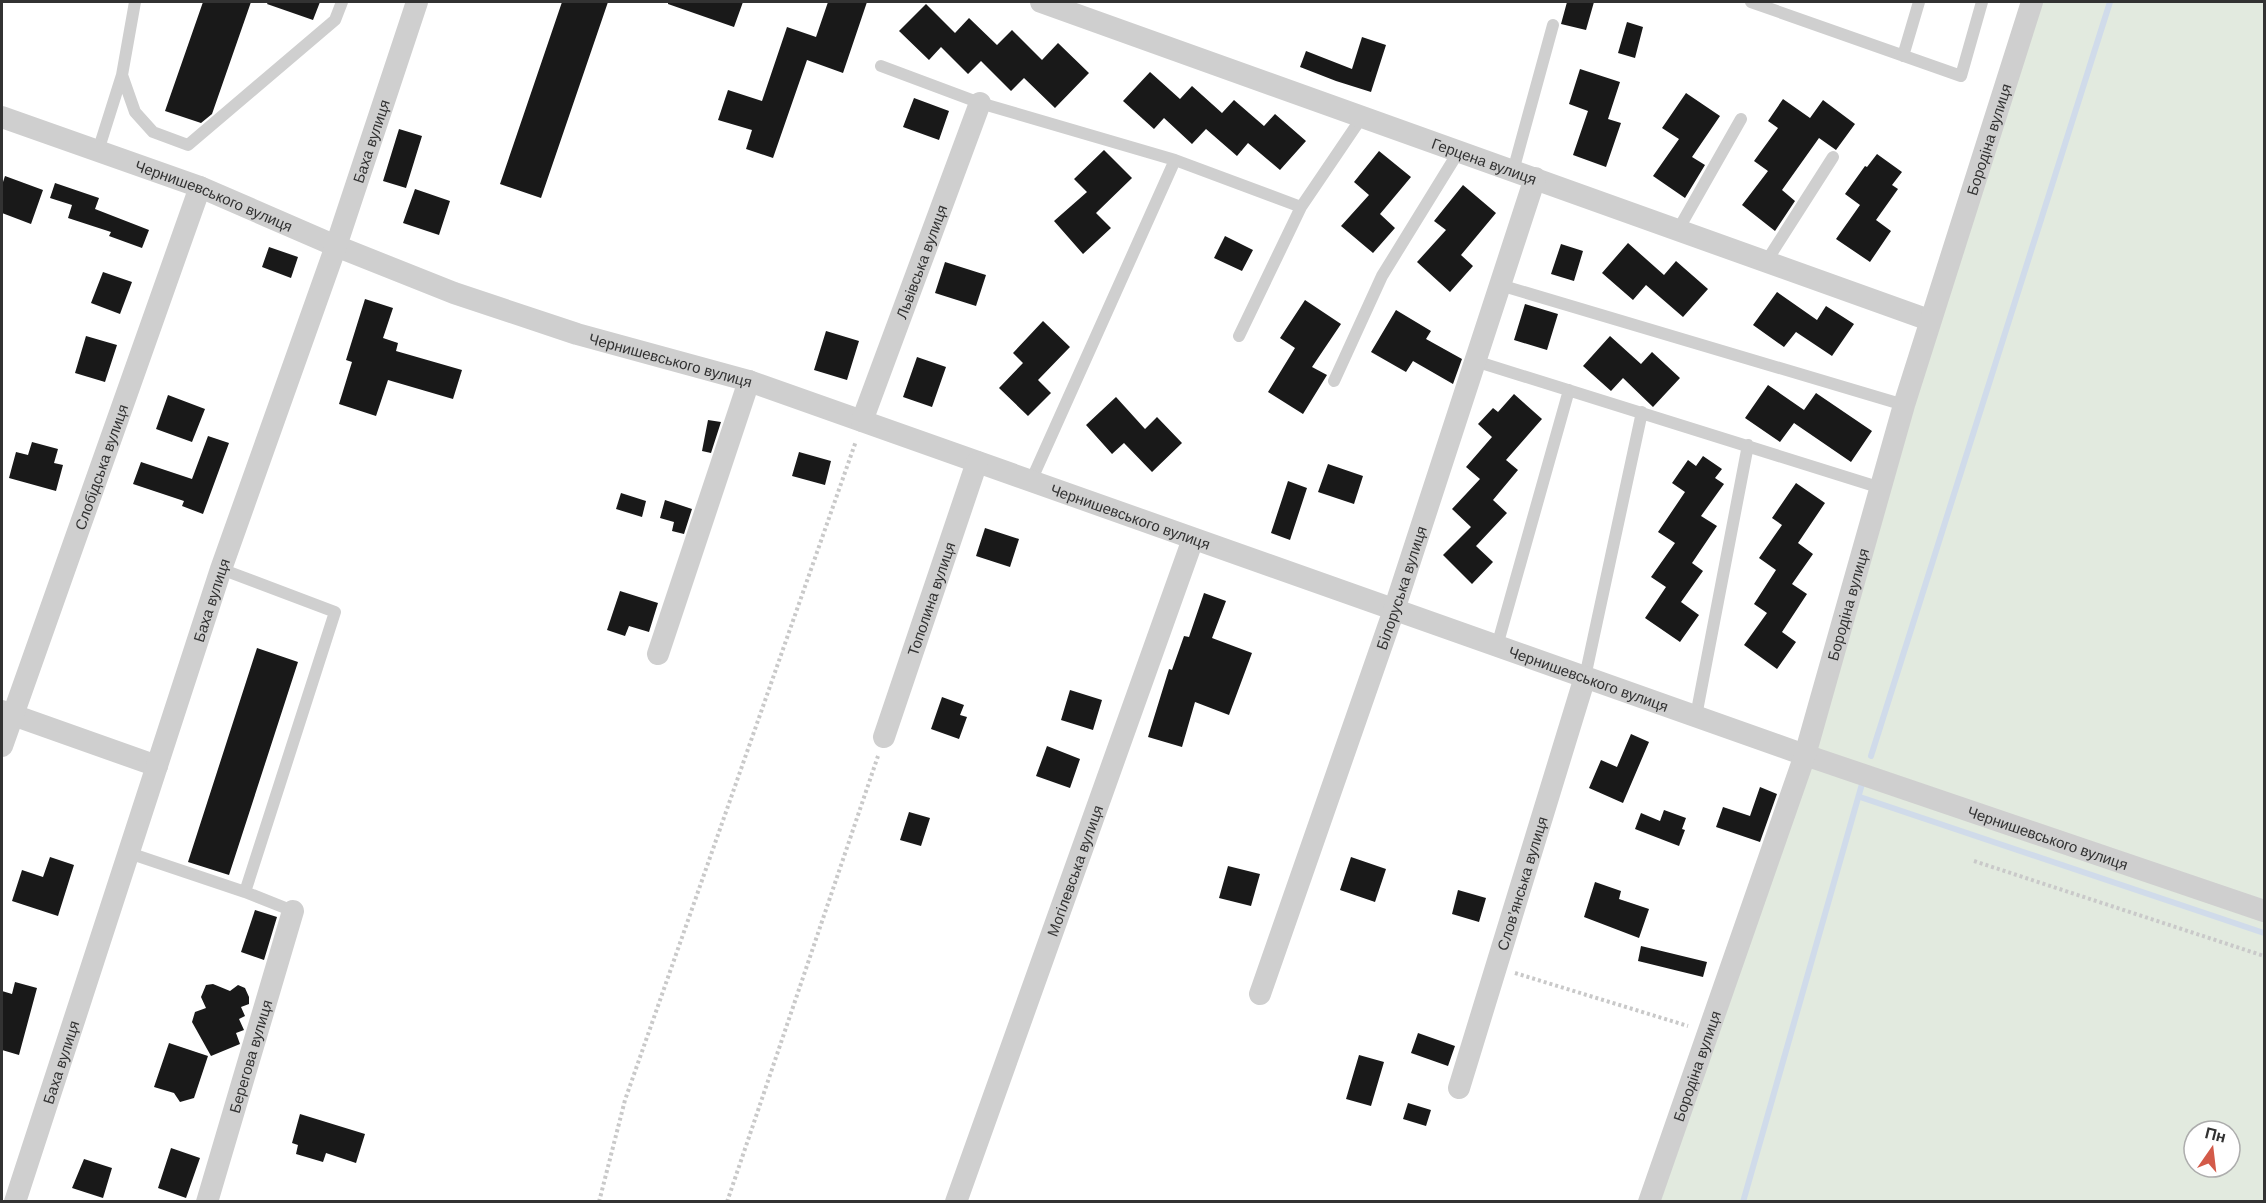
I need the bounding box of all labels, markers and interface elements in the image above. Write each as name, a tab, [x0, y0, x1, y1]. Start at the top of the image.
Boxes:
street label: Бородіна вулиця	[1963, 81, 2014, 197]
street label: Баха вулиця	[349, 97, 393, 185]
street label: Герцена вулиця	[1430, 134, 1539, 187]
street label: Чернишевського вулиця	[133, 156, 295, 235]
street label: Львівська вулиця	[892, 202, 950, 321]
street label: Чернишевського вулиця	[587, 329, 754, 390]
street label: Слобідська вулиця	[71, 402, 131, 532]
street label: Чернишевського вулиця	[1048, 480, 1213, 552]
street label: Білоруська вулиця	[1372, 524, 1429, 652]
street label: Тополина вулиця	[904, 540, 958, 658]
street label: Бородіна вулиця	[1824, 546, 1872, 663]
street label: Баха вулиця	[189, 556, 233, 644]
street label: Чернишевського вулиця	[1506, 642, 1671, 714]
street label: Чернишевського вулиця	[1965, 802, 2130, 873]
street label: Могілевська вулиця	[1043, 803, 1106, 938]
street label: Слов’янська вулиця	[1493, 814, 1550, 952]
street label: Берегова вулиця	[225, 998, 275, 1115]
street label: Бородіна вулиця	[1669, 1008, 1724, 1124]
street label: Баха вулиця	[39, 1018, 82, 1106]
north arrow	[2182, 1119, 2242, 1179]
text: Пн	[2203, 1124, 2228, 1146]

